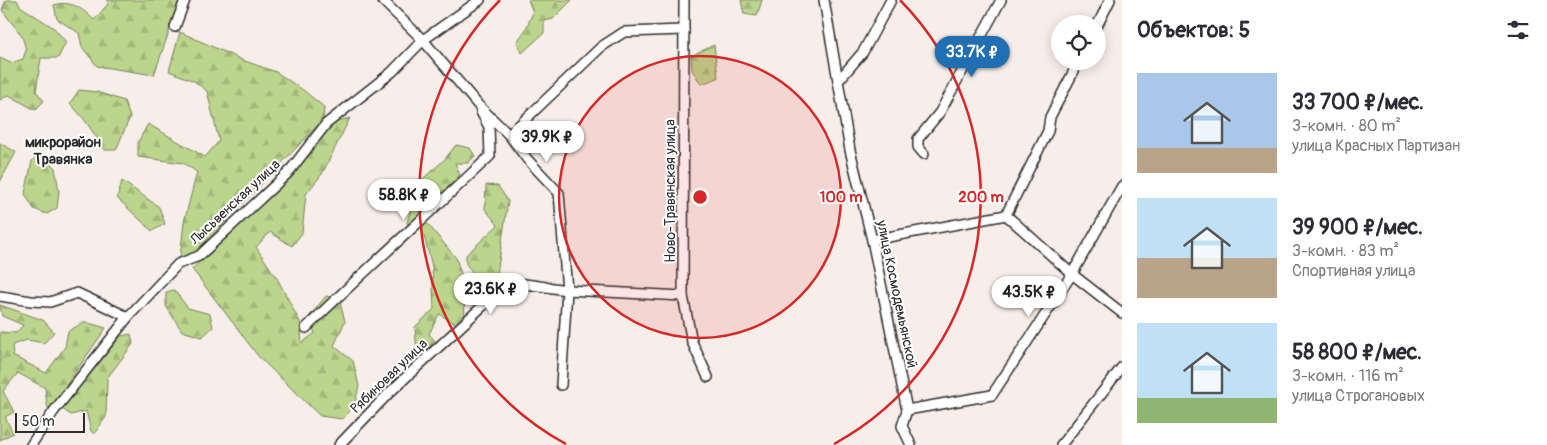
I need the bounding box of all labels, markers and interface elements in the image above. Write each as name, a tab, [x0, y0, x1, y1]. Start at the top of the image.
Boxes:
map controls	[1051, 15, 1106, 70]
button: locate	[1051, 15, 1106, 70]
icon: filters	[1504, 16, 1532, 44]
text: Объектов: 5	[1137, 17, 1250, 44]
pin: 33.7K ₽	[926, 36, 1018, 78]
text: 33.7K ₽	[946, 42, 998, 62]
text: 33 700 ₽/мес.	[1292, 89, 1424, 116]
icon: home	[1177, 93, 1237, 153]
text: 3-комн. · 80 m²	[1292, 116, 1401, 136]
street label: Ново-Травянская улица	[662, 119, 679, 263]
pin: 39.9K ₽	[501, 120, 593, 163]
text: 39.9K ₽	[521, 127, 573, 147]
district label: микрорайон Травянка	[25, 133, 102, 169]
text: улица Красных Партизан	[1292, 136, 1460, 156]
street label: Лысьвенская улица	[186, 156, 284, 249]
pin: 58.8K ₽	[358, 178, 450, 221]
text: 58.8K ₽	[378, 185, 430, 205]
centre of rings	[691, 188, 709, 206]
text: 100 m	[820, 188, 862, 207]
text: 200 m	[958, 188, 1004, 207]
text: 39 900 ₽/мес.	[1292, 214, 1423, 241]
street label: улица Космодемьянской	[873, 218, 921, 369]
icon: home	[1177, 218, 1237, 278]
text: 3-комн. · 83 m²	[1292, 241, 1399, 261]
text: Спортивная улица	[1292, 261, 1415, 281]
pin: 23.6K ₽	[445, 272, 537, 315]
pin: 43.5K ₽	[983, 276, 1075, 318]
text: 23.6K ₽	[465, 279, 517, 299]
text: 43.5K ₽	[1002, 282, 1056, 302]
street label: Рябиновая улица	[347, 335, 431, 417]
text: 58 800 ₽/мес.	[1292, 339, 1422, 366]
icon: home	[1177, 343, 1237, 403]
text: 3-комн. · 116 m²	[1292, 366, 1404, 386]
text: улица Строгановых	[1292, 386, 1425, 406]
scale bar	[15, 410, 85, 433]
text: 50 m	[22, 413, 55, 430]

